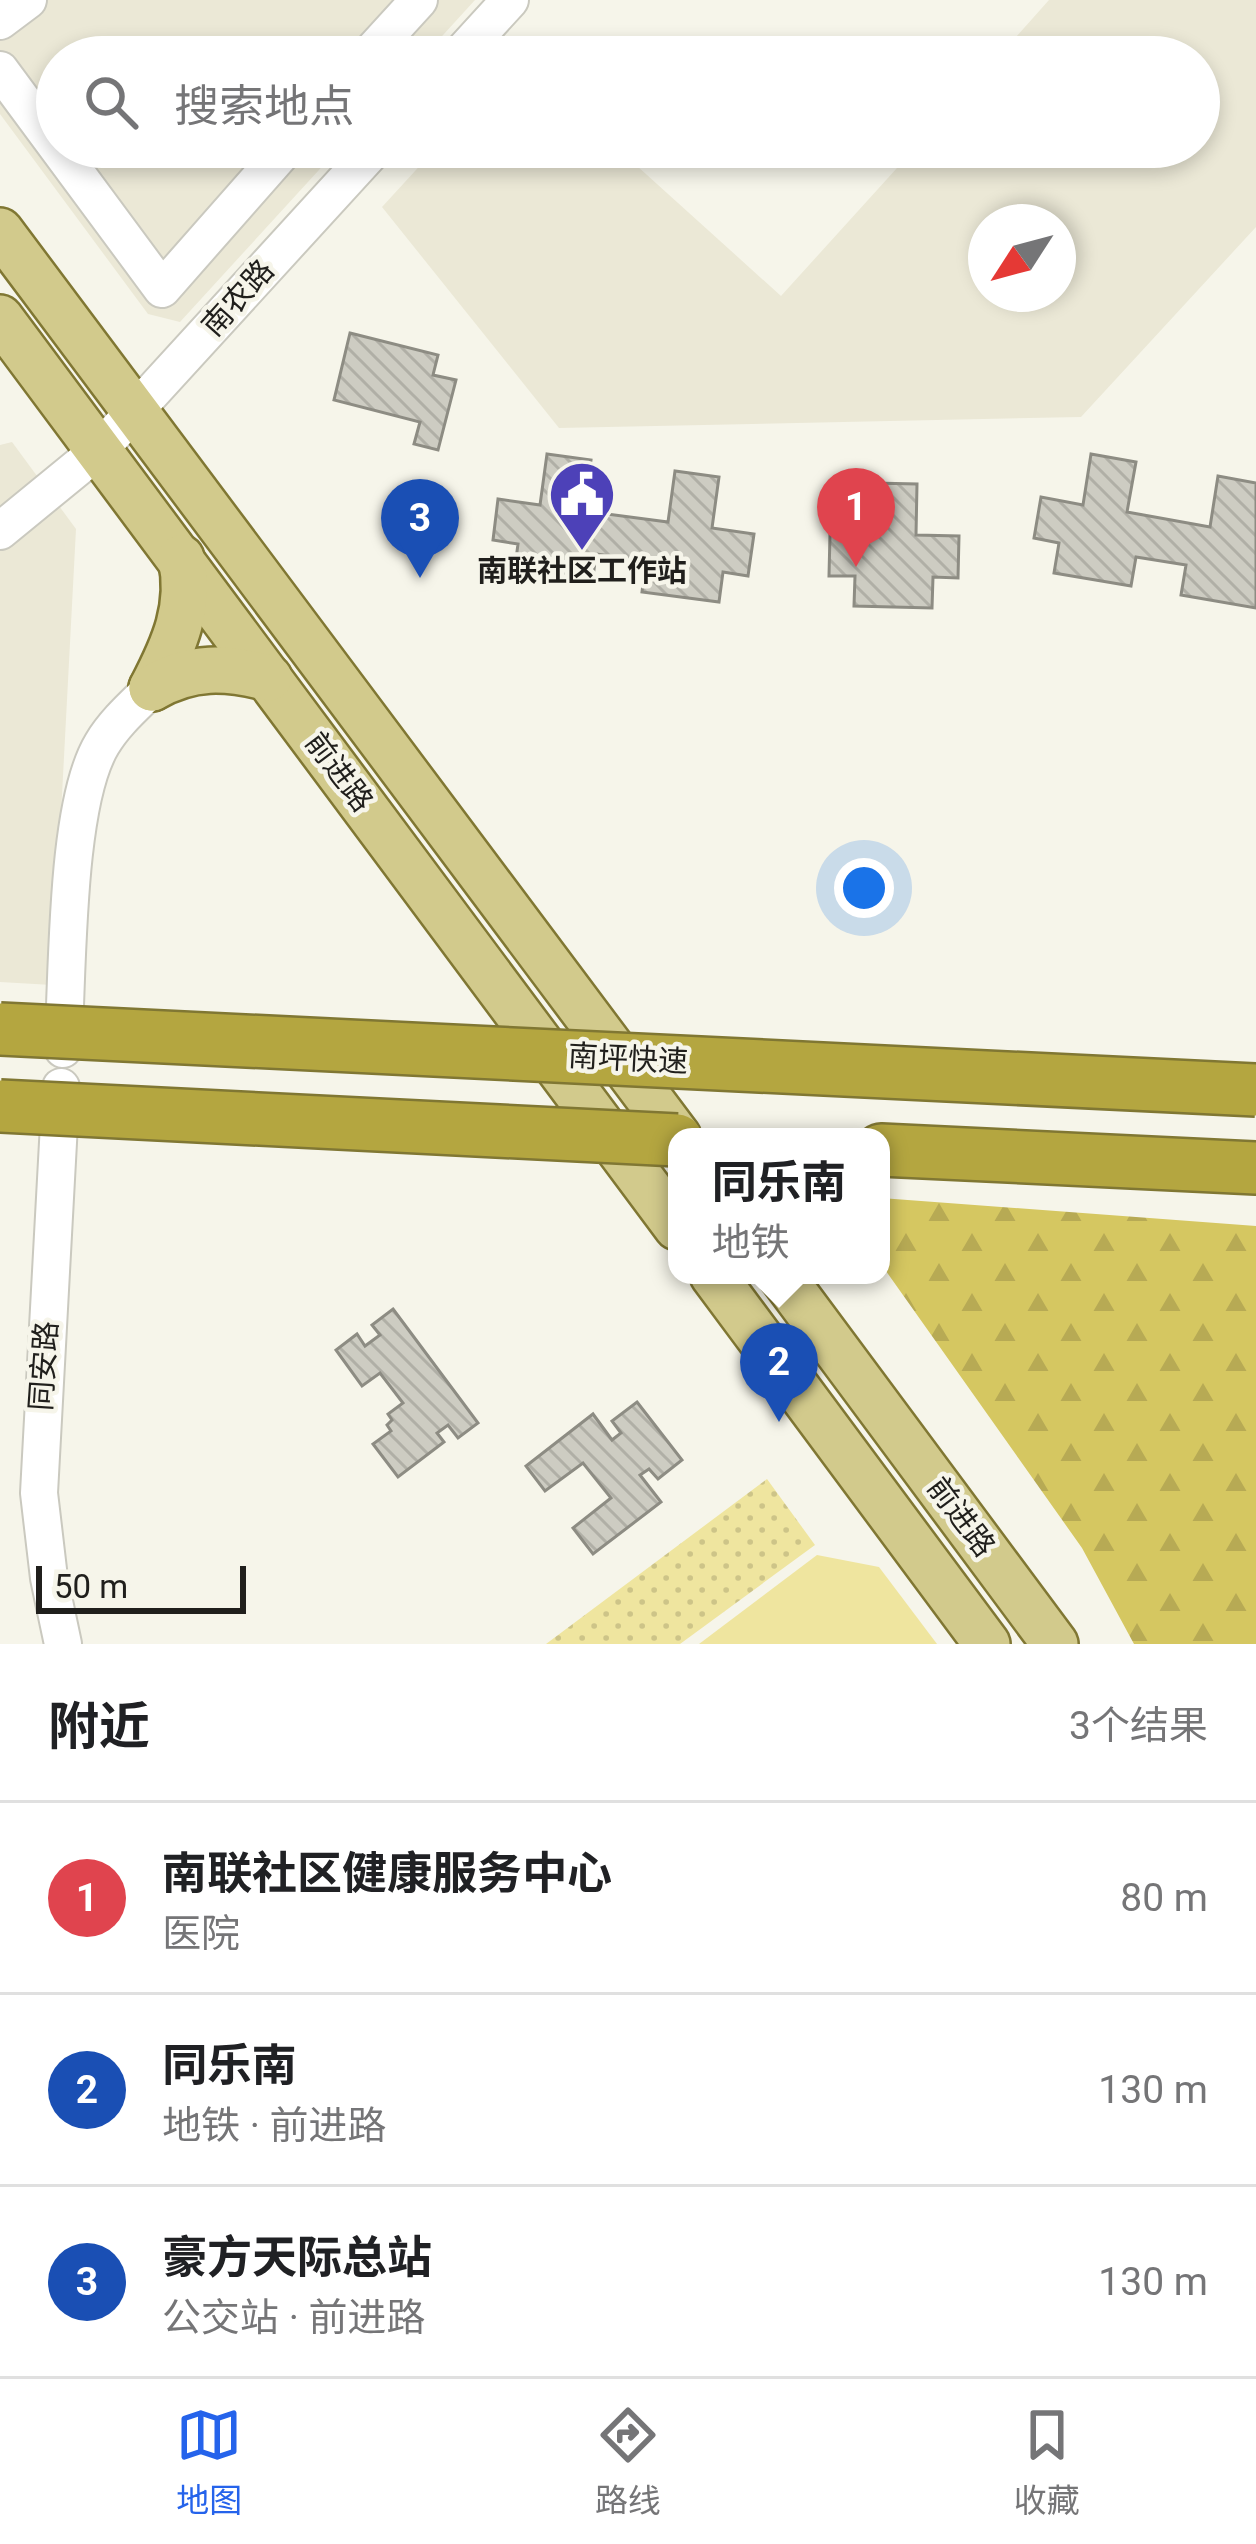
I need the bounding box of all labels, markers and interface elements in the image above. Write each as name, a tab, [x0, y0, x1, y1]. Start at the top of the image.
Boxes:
search box	[36, 36, 1220, 168]
icon: search	[78, 69, 144, 135]
text: 搜索地点	[174, 80, 354, 133]
north arrow	[968, 204, 1076, 312]
street label: 南农路	[195, 253, 281, 343]
public building icon: 南联社区工作站	[547, 459, 617, 553]
pin: 1	[817, 468, 895, 567]
pin: 3	[381, 479, 459, 578]
place label: 南联社区工作站	[477, 553, 687, 588]
street label: 前进路	[298, 725, 380, 818]
your location	[834, 858, 894, 918]
street label: 南坪快速	[567, 1038, 689, 1079]
popup	[668, 1128, 890, 1284]
text: 同乐南	[711, 1156, 847, 1209]
text: 地铁	[711, 1220, 790, 1266]
street label: 同安路	[23, 1320, 64, 1412]
pin: 2	[740, 1323, 818, 1422]
street label: 前进路	[920, 1470, 1002, 1563]
scale bar	[36, 1560, 246, 1613]
text: 50 m	[54, 1567, 128, 1606]
text: 附近	[48, 1697, 150, 1756]
text: 3个结果	[1069, 1703, 1208, 1749]
text: 南联社区健康服务中心	[162, 1847, 612, 1900]
text: 1	[76, 1875, 98, 1921]
text: 80 m	[1120, 1875, 1208, 1921]
text: 医院	[162, 1911, 240, 1957]
text: 同乐南	[162, 2039, 297, 2092]
text: 2	[76, 2067, 98, 2113]
text: 130 m	[1098, 2067, 1208, 2113]
text: 地铁 · 前进路	[162, 2103, 387, 2149]
text: 豪方天际总站	[162, 2231, 432, 2284]
text: 3	[76, 2259, 98, 2305]
text: 130 m	[1098, 2259, 1208, 2305]
text: 公交站 · 前进路	[162, 2295, 426, 2341]
tab: 地图	[176, 2402, 242, 2522]
tab: 路线	[595, 2402, 661, 2522]
tab: 收藏	[1014, 2402, 1080, 2522]

